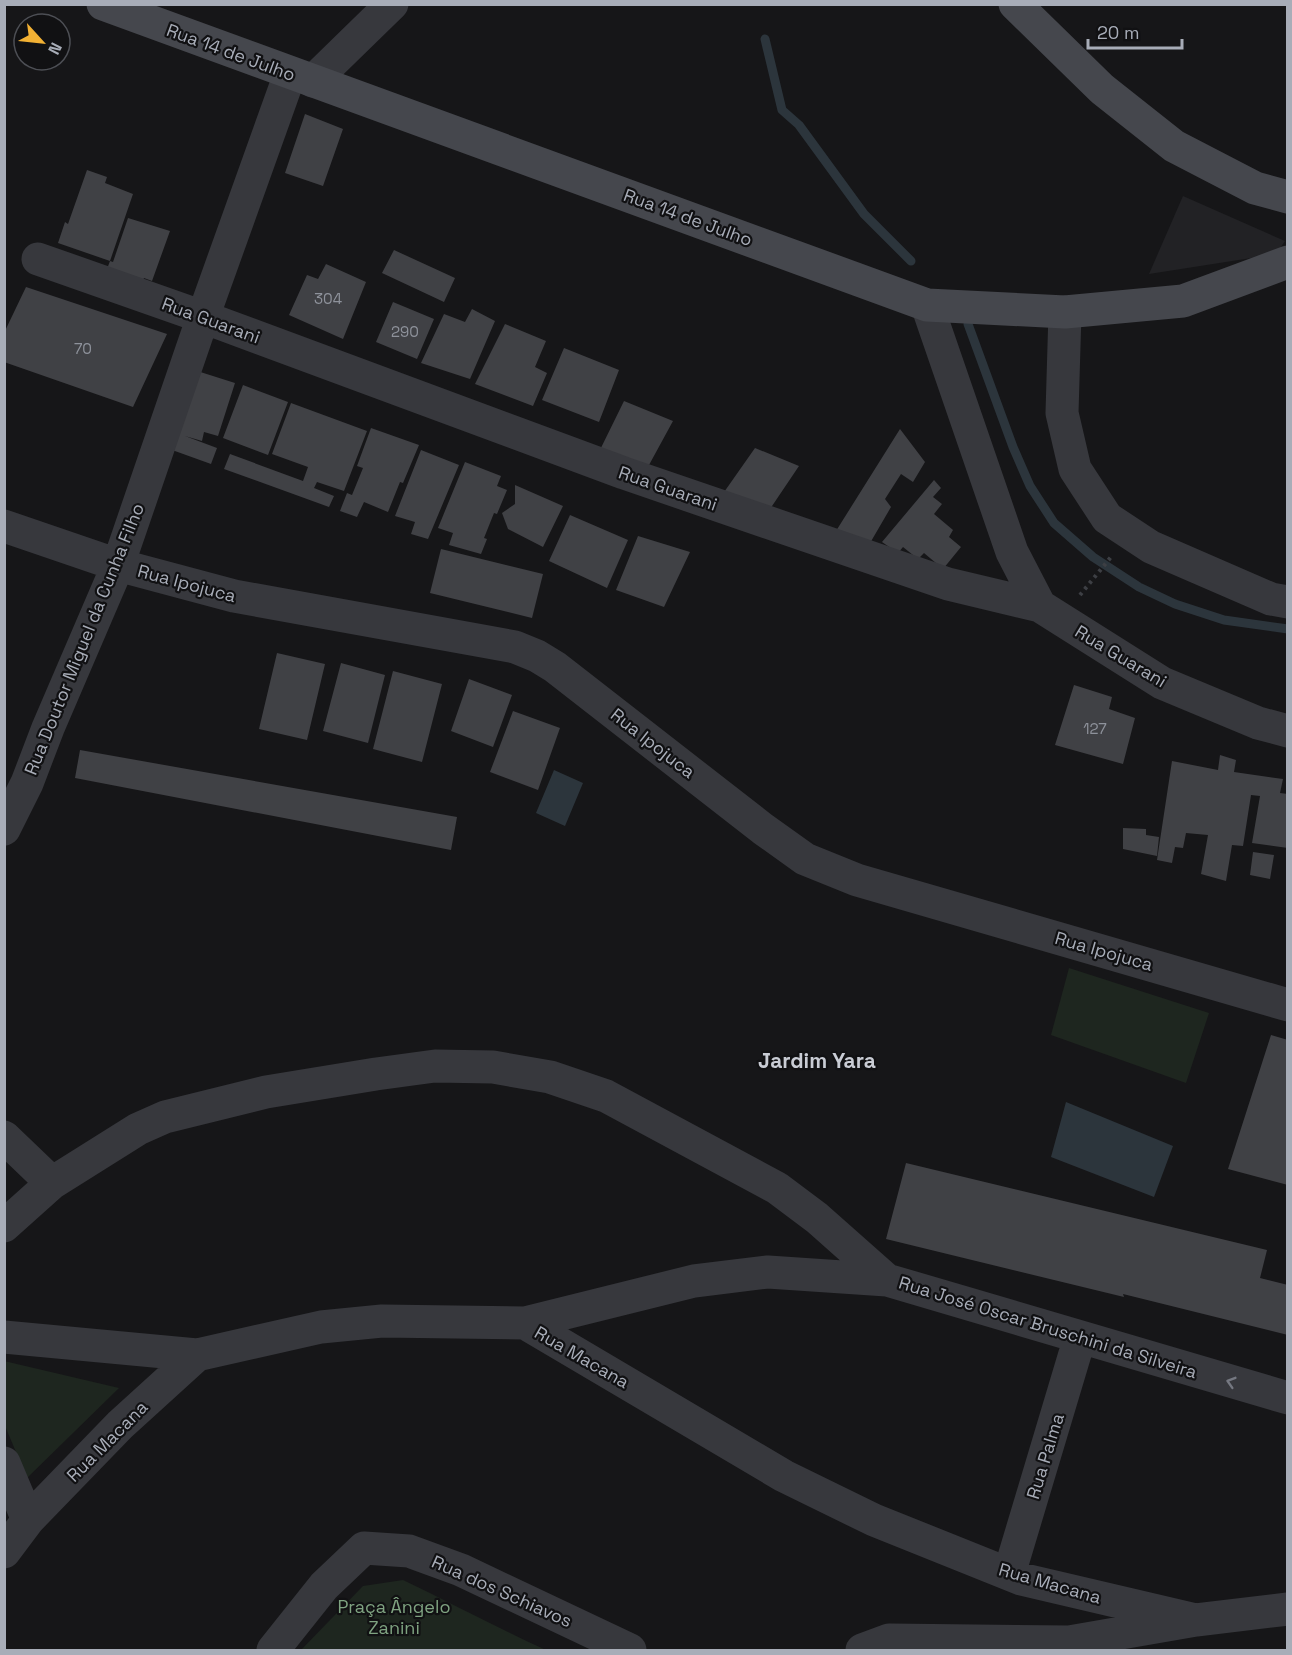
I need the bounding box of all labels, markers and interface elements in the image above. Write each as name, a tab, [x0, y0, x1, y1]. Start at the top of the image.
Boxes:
north arrow	[12, 12, 72, 72]
scale bar	[1088, 12, 1182, 50]
street label: Rua 14 de Julho	[163, 18, 299, 86]
text: 20 m	[1097, 21, 1140, 44]
text: N	[43, 39, 67, 58]
street label: Rua 14 de Julho	[620, 183, 756, 251]
house number: 304	[314, 289, 342, 308]
street label: Rua Guarani	[159, 292, 263, 348]
house number: 290	[391, 322, 419, 341]
house number: 70	[74, 339, 92, 358]
street label: Rua Guarani	[616, 460, 720, 516]
street label: Rua Doutor Miguel da Cunha Filho	[19, 500, 149, 778]
street label: Rua Ipojuca	[135, 559, 239, 607]
street label: Rua Guarani	[1071, 620, 1171, 692]
street label: Rua Ipojuca	[606, 703, 700, 783]
house number: 127	[1083, 719, 1107, 738]
street label: Rua Ipojuca	[1052, 926, 1156, 976]
district label: Jardim Yara	[758, 1047, 876, 1074]
street label: Rua José Oscar Bruschini da Silveira	[896, 1271, 1200, 1383]
street label: Rua Macana	[531, 1321, 633, 1393]
one-way arrow	[1226, 1377, 1237, 1389]
street label: Rua Macana	[62, 1396, 152, 1486]
street label: Rua Palma	[1021, 1410, 1069, 1502]
street label: Rua dos Schiavos	[428, 1550, 576, 1632]
street label: Rua Macana	[996, 1557, 1104, 1609]
park label: Praça Ângelo Zanini	[337, 1595, 451, 1639]

